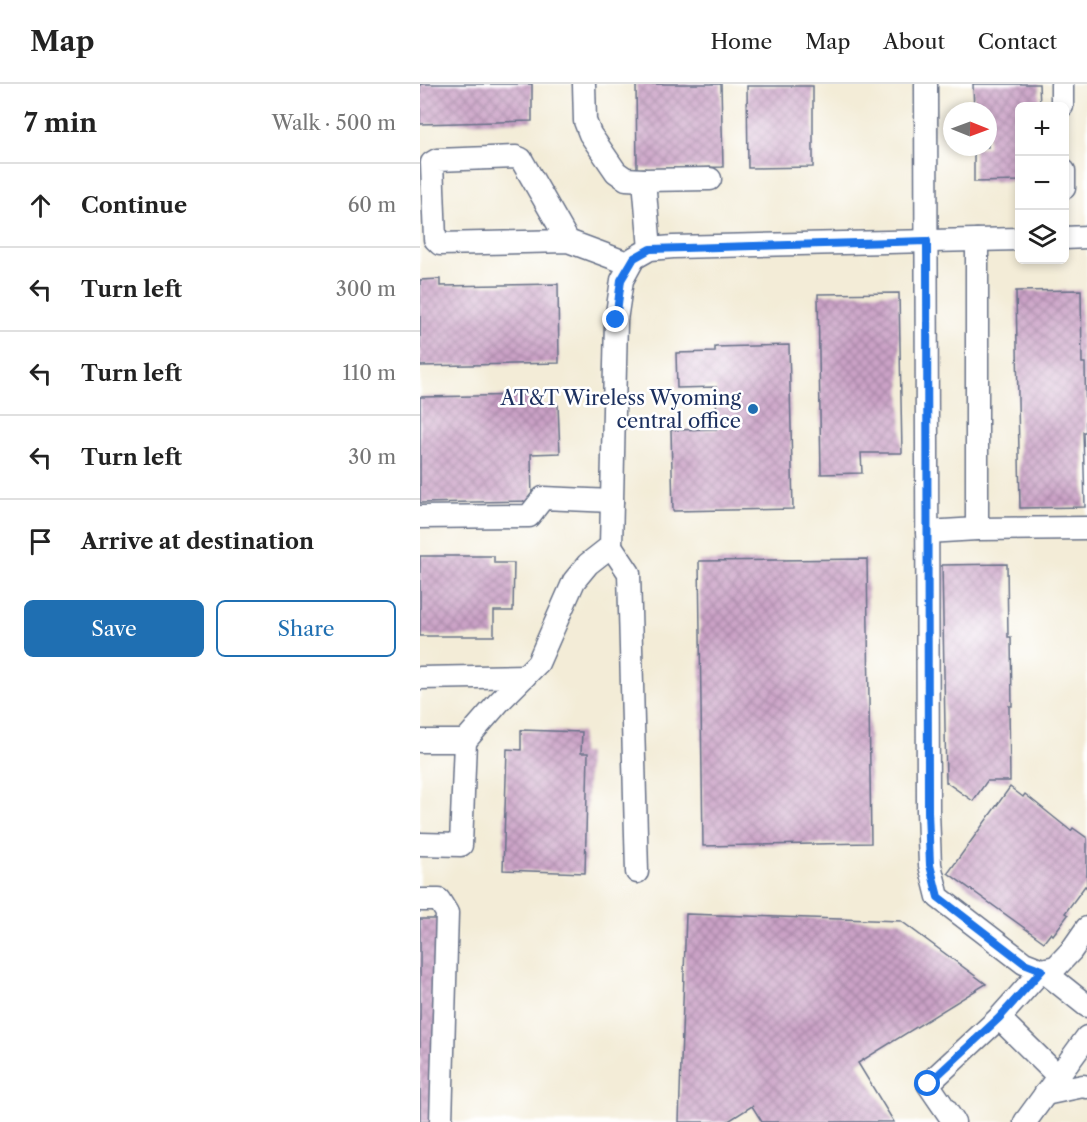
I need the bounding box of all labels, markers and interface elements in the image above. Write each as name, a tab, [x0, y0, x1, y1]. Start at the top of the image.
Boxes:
text: Map	[30, 24, 94, 58]
text: Home	[711, 29, 772, 54]
text: Map	[805, 29, 850, 54]
text: About	[883, 29, 945, 54]
text: Contact	[978, 29, 1057, 54]
north arrow	[943, 102, 997, 156]
map controls	[1015, 102, 1069, 264]
button: +	[1015, 102, 1069, 156]
text: 7 min	[24, 107, 97, 139]
text: Walk · 500 m	[272, 111, 396, 135]
button: −	[1015, 156, 1069, 210]
icon: ahead	[24, 189, 57, 222]
text: Continue	[81, 192, 187, 219]
text: 60 m	[348, 193, 396, 217]
button: layers	[1015, 210, 1069, 264]
icon: left	[24, 273, 57, 306]
text: Turn left	[81, 276, 182, 303]
text: 300 m	[336, 277, 396, 301]
route end	[602, 306, 628, 332]
icon: left	[24, 357, 57, 390]
text: Turn left	[81, 360, 182, 387]
text: 110 m	[343, 361, 396, 385]
place label: AT&T Wireless Wyoming central office	[499, 386, 741, 433]
marker: AT&T Wireless Wyoming central office	[746, 402, 760, 416]
icon: left	[24, 441, 57, 474]
text: Turn left	[81, 444, 182, 471]
text: 30 m	[348, 445, 396, 469]
icon: arrive	[24, 525, 57, 558]
text: Arrive at destination	[81, 528, 314, 555]
button: Save	[24, 600, 204, 657]
button: Share	[216, 600, 396, 657]
route start	[914, 1070, 940, 1096]

